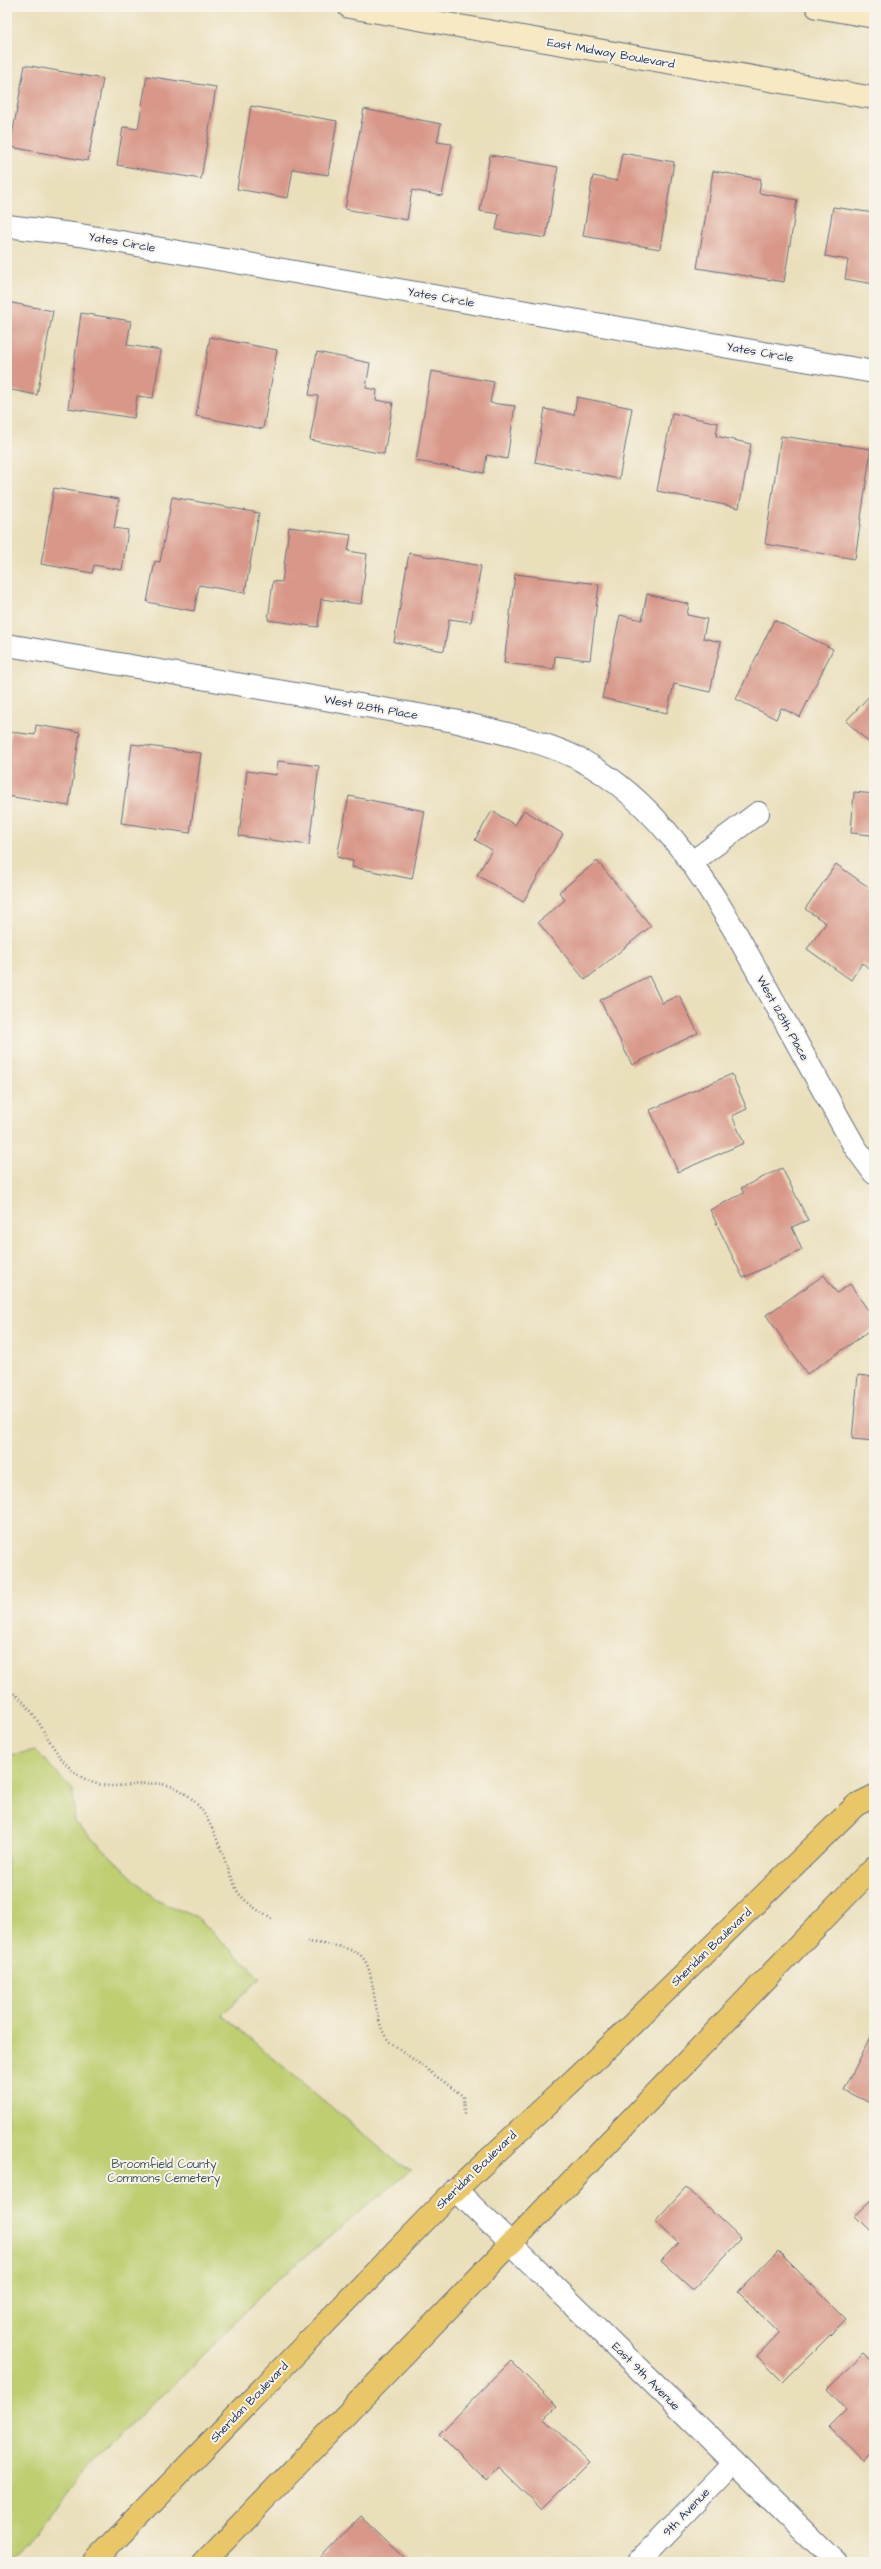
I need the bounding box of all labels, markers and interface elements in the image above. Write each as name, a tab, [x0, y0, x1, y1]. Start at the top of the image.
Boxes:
street label: East Midway Boulevard	[546, 34, 676, 74]
street label: Yates Circle	[87, 228, 157, 257]
street label: Yates Circle	[406, 283, 476, 312]
street label: Yates Circle	[725, 338, 795, 367]
street label: West 128th Place	[323, 691, 420, 724]
street label: West 128th Place	[752, 973, 813, 1064]
street label: Sheridan Boulevard	[667, 1904, 756, 1990]
street label: Sheridan Boulevard	[432, 2127, 521, 2213]
park label: Broomfield County Commons Cemetery	[108, 2156, 221, 2188]
street label: East 9th Avenue	[608, 2338, 684, 2415]
street label: Sheridan Boulevard	[206, 2358, 292, 2447]
street label: 9th Avenue	[659, 2484, 714, 2540]

